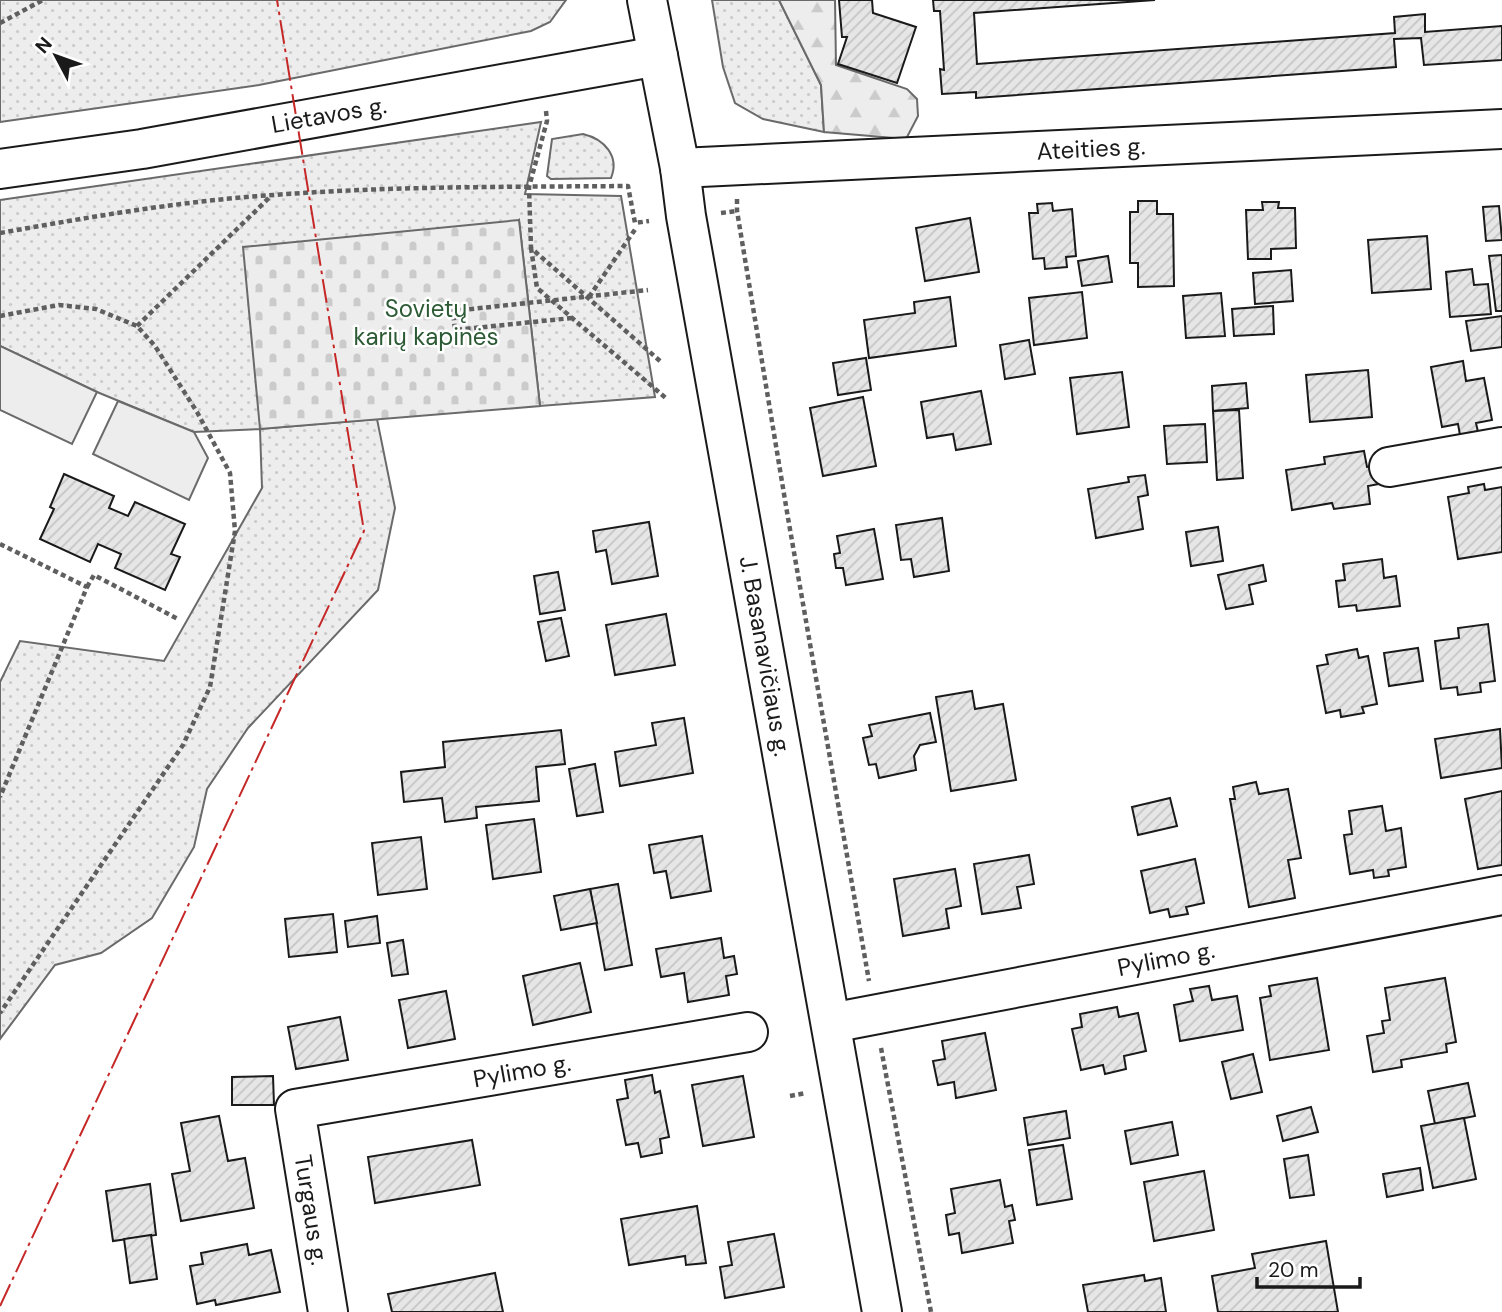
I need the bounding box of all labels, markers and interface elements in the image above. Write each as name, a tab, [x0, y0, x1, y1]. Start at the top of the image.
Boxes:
north arrow	[21, 21, 91, 91]
text: N	[30, 32, 58, 59]
street label: Lietavos g.	[269, 89, 389, 140]
street label: Ateities g.	[1036, 130, 1146, 167]
park label: Sovietų karių kapinės	[353, 293, 499, 352]
street label: J. Basanavičiaus g.	[733, 553, 798, 759]
street label: Pylimo g.	[1115, 934, 1217, 983]
street label: Pylimo g.	[471, 1047, 573, 1094]
street label: Turgaus g.	[287, 1152, 336, 1267]
scale bar	[1257, 1246, 1360, 1290]
text: 20 m	[1268, 1256, 1319, 1284]

